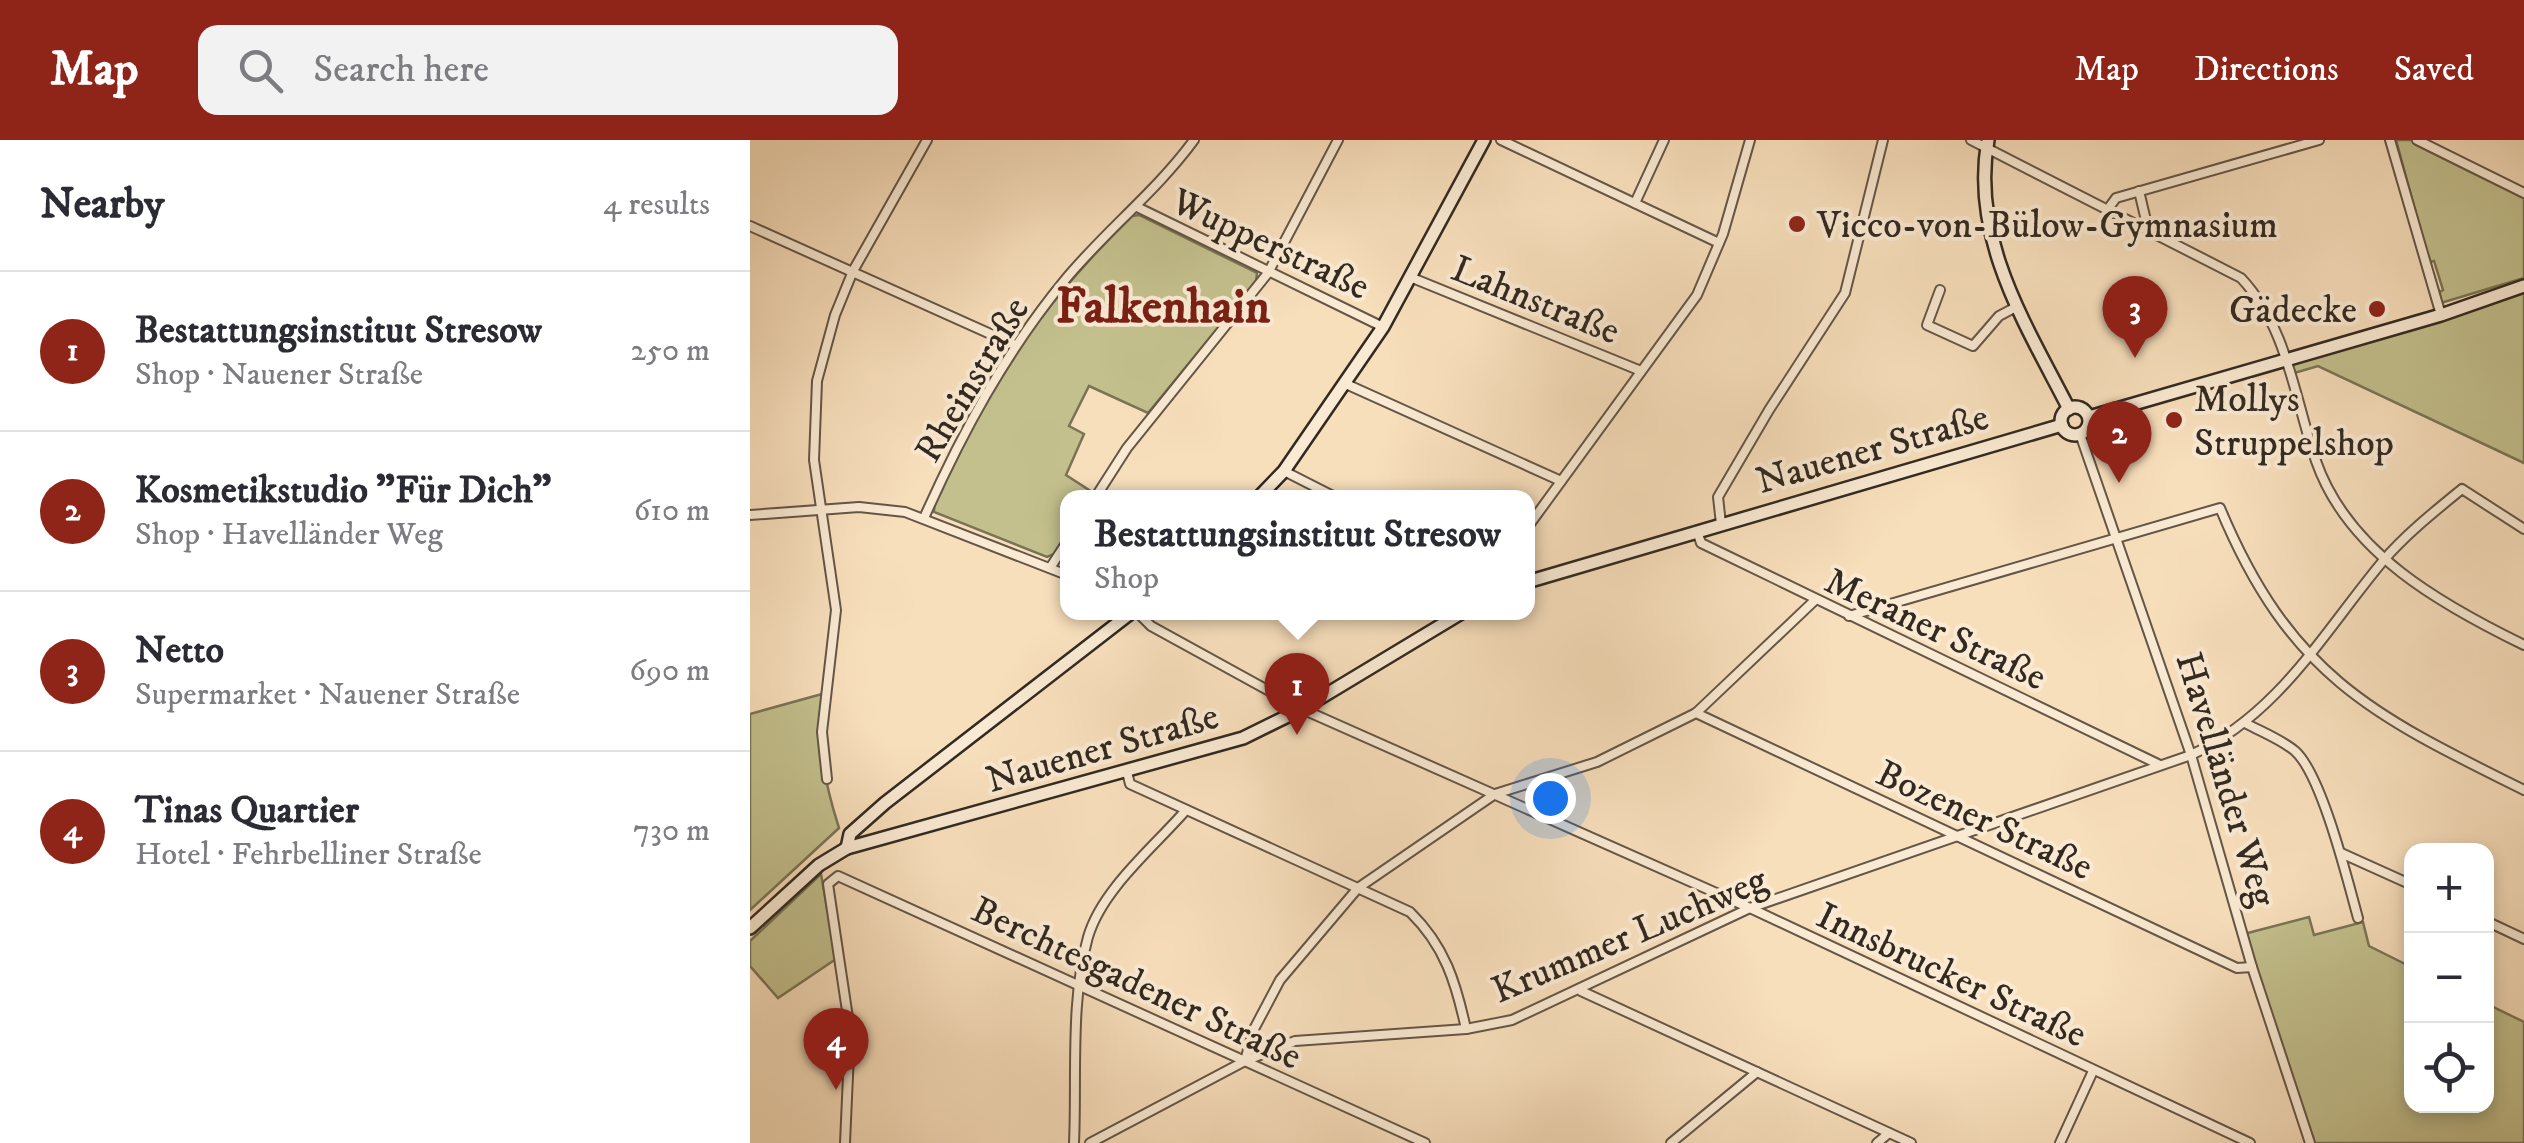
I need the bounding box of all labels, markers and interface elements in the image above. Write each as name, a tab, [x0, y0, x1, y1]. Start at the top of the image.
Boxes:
search box	[198, 25, 898, 115]
text: Map	[50, 40, 138, 100]
icon: search	[233, 43, 288, 98]
text: Search here	[313, 46, 489, 94]
text: Map	[2074, 48, 2139, 92]
text: Directions	[2194, 48, 2339, 92]
text: Saved	[2394, 48, 2474, 92]
street label: Wupperstraße	[1162, 178, 1377, 312]
text: Nearby	[40, 179, 164, 231]
text: 4 results	[603, 185, 710, 225]
place label: Vicco-von-Bülow-Gymnasium	[1816, 202, 2278, 250]
marker: Vicco-von-Bülow-Gymnasium	[1786, 213, 1808, 235]
street label: Lahnstraße	[1444, 245, 1626, 356]
pin: 3	[2102, 276, 2168, 358]
district label: Falkenhain	[1056, 278, 1271, 338]
place label: Gädecke	[2229, 287, 2357, 335]
street label: Rheinstraße	[905, 289, 1041, 471]
marker: Gädecke	[2366, 298, 2388, 320]
text: Bestattungsinstitut Stresow	[135, 307, 542, 355]
text: 1	[67, 331, 78, 371]
text: 250 m	[630, 331, 710, 371]
text: Shop · Nauener Straße	[135, 355, 423, 395]
place label: Mollys Struppelshop	[2194, 376, 2394, 468]
street label: Nauener Straße	[1751, 394, 1994, 506]
pin: 2	[2086, 400, 2152, 483]
marker: Mollys Struppelshop	[2163, 409, 2185, 431]
text: Kosmetikstudio "Für Dich"	[135, 467, 551, 515]
popup	[1060, 490, 1535, 620]
text: 2	[65, 491, 80, 531]
text: 610 m	[634, 491, 710, 531]
text: Bestattungsinstitut Stresow	[1094, 511, 1501, 559]
text: Shop · Havelländer Weg	[135, 515, 443, 555]
street label: Meraner Straße	[1817, 558, 2054, 702]
text: Shop	[1094, 559, 1159, 599]
text: Netto	[135, 627, 224, 675]
street label: Havelländer Weg	[2164, 647, 2287, 913]
text: 3	[67, 651, 78, 691]
text: 690 m	[629, 651, 710, 691]
pin: 1	[1264, 652, 1330, 735]
text: Supermarket · Nauener Straße	[135, 675, 520, 715]
street label: Nauener Straße	[981, 693, 1224, 805]
street label: Bozener Straße	[1868, 750, 2100, 892]
your location	[1525, 773, 1576, 824]
text: Tinas Quartier	[135, 787, 359, 835]
text: 4	[63, 811, 82, 851]
text: 730 m	[633, 811, 710, 851]
text: Hotel · Fehrbelliner Straße	[135, 835, 482, 875]
map controls	[2404, 843, 2494, 1113]
button: +	[2404, 843, 2494, 933]
street label: Krummer Luchweg	[1485, 856, 1775, 1015]
street label: Berchtesgadener Straße	[963, 886, 1309, 1081]
street label: Innsbrucker Straße	[1809, 892, 2094, 1059]
button: −	[2404, 933, 2494, 1023]
pin: 4	[804, 1008, 868, 1090]
button: locate	[2404, 1023, 2494, 1113]

